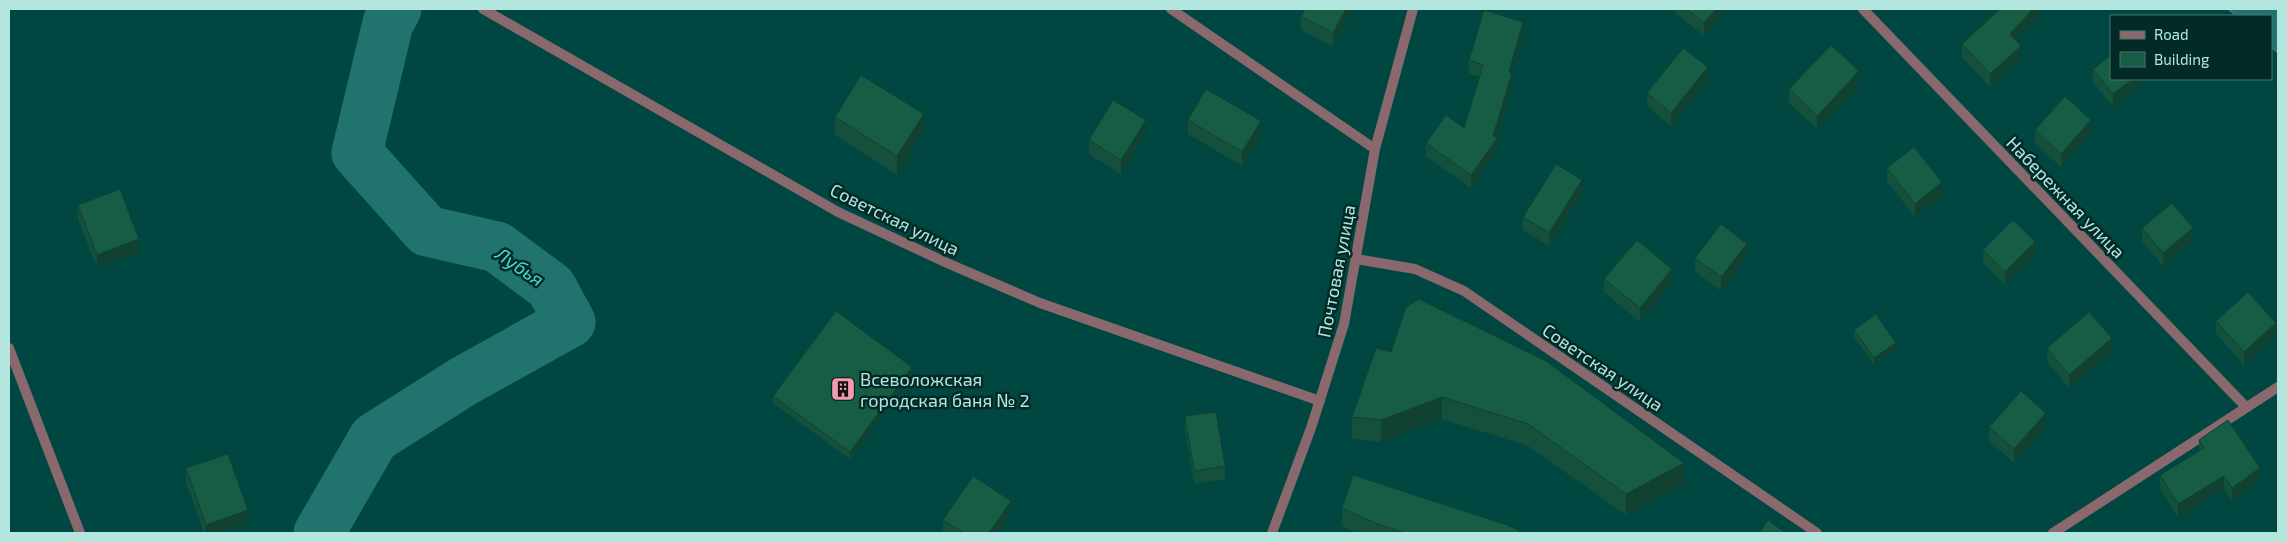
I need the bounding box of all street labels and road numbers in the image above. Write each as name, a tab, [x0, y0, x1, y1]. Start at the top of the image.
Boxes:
street label: Набережная улица	[2002, 132, 2130, 262]
street label: Советская улица	[827, 178, 963, 260]
street label: Почтовая улица	[1312, 203, 1360, 339]
street label: Советская улица	[1538, 318, 1668, 416]

